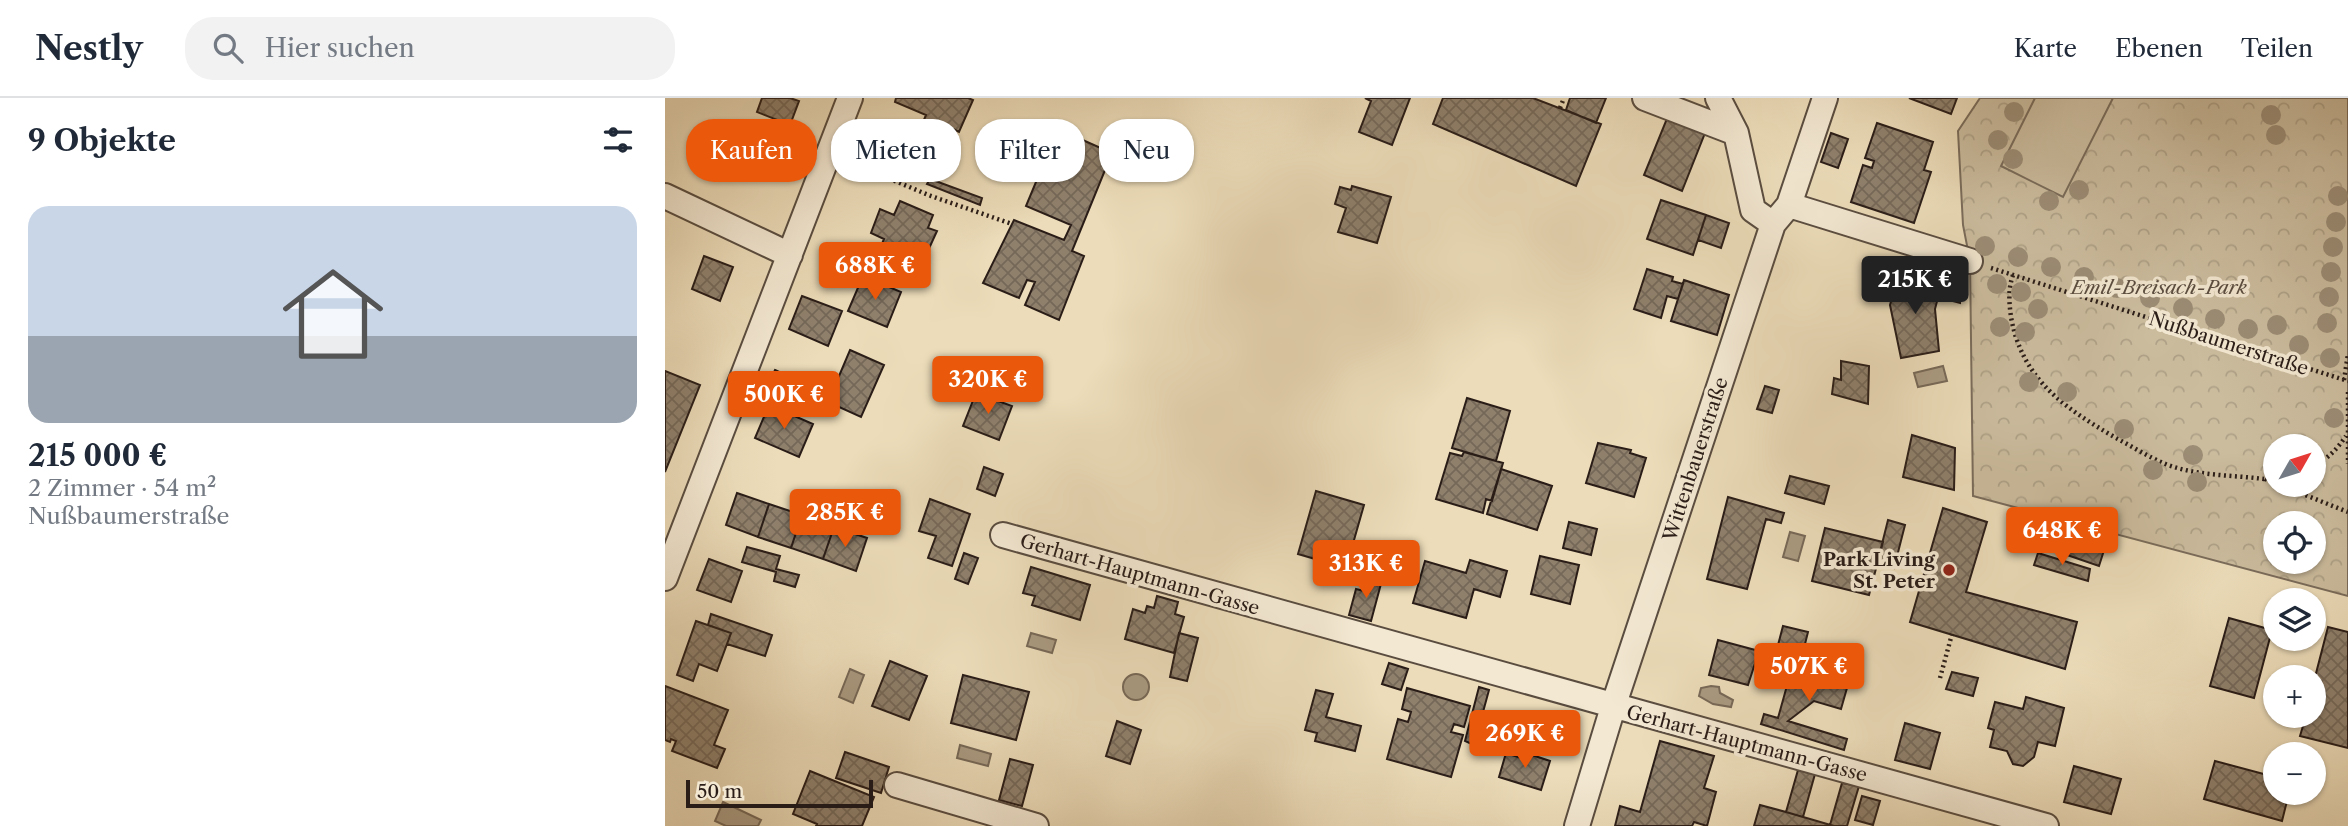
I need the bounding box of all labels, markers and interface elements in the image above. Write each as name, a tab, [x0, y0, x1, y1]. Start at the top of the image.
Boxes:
search box	[185, 17, 675, 80]
text: Nestly	[35, 28, 143, 69]
icon: search	[209, 29, 247, 67]
text: Hier suchen	[265, 32, 415, 64]
text: Karte	[2014, 34, 2077, 63]
text: Ebenen	[2115, 34, 2203, 63]
text: Teilen	[2241, 34, 2313, 63]
chip: Kaufen	[686, 119, 817, 182]
chip: Mieten	[831, 119, 961, 182]
chip: Filter	[975, 119, 1085, 182]
chip: Neu	[1099, 119, 1194, 182]
icon: filters	[599, 121, 637, 159]
text: 9 Objekte	[28, 122, 176, 159]
pin: 688K €	[818, 242, 932, 302]
icon: home	[270, 251, 396, 377]
text: 688K €	[835, 251, 915, 279]
pin: 215K €	[1858, 256, 1972, 316]
text: 215K €	[1878, 265, 1952, 293]
park label: Emil-Breisach-Park	[2069, 276, 2247, 299]
street label: Nußbaumerstraße	[2146, 307, 2312, 380]
pin: 320K €	[931, 356, 1045, 416]
text: 320K €	[948, 365, 1028, 393]
pin: 500K €	[727, 372, 841, 431]
street label: Wittenbauerstraße	[1658, 374, 1733, 545]
text: 500K €	[744, 380, 824, 408]
north arrow	[2263, 434, 2326, 497]
map controls	[2263, 434, 2326, 805]
text: 215 000 €	[28, 437, 167, 474]
text: 2 Zimmer · 54 m²	[28, 474, 216, 502]
pin: 285K €	[788, 490, 902, 549]
text: 285K €	[806, 498, 884, 526]
text: Nußbaumerstraße	[28, 502, 229, 530]
pin: 648K €	[2005, 508, 2119, 567]
button: locate	[2263, 511, 2326, 574]
text: 648K €	[2022, 516, 2102, 544]
street label: Gerhart-Hauptmann-Gasse	[1017, 529, 1262, 620]
pin: 313K €	[1309, 540, 1423, 600]
place label: Park Living St. Peter	[1823, 548, 1936, 593]
text: 313K €	[1329, 549, 1403, 577]
marker: Park Living St. Peter	[1941, 562, 1957, 578]
button: layers	[2263, 588, 2326, 651]
pin: 507K €	[1752, 644, 1866, 703]
text: 507K €	[1770, 652, 1848, 680]
button: +	[2263, 665, 2326, 728]
street label: Gerhart-Hauptmann-Gasse	[1624, 700, 1870, 787]
pin: 269K €	[1468, 710, 1582, 770]
text: 269K €	[1485, 719, 1565, 747]
button: −	[2263, 742, 2326, 805]
scale bar	[686, 777, 873, 809]
text: 50 m	[697, 780, 742, 803]

